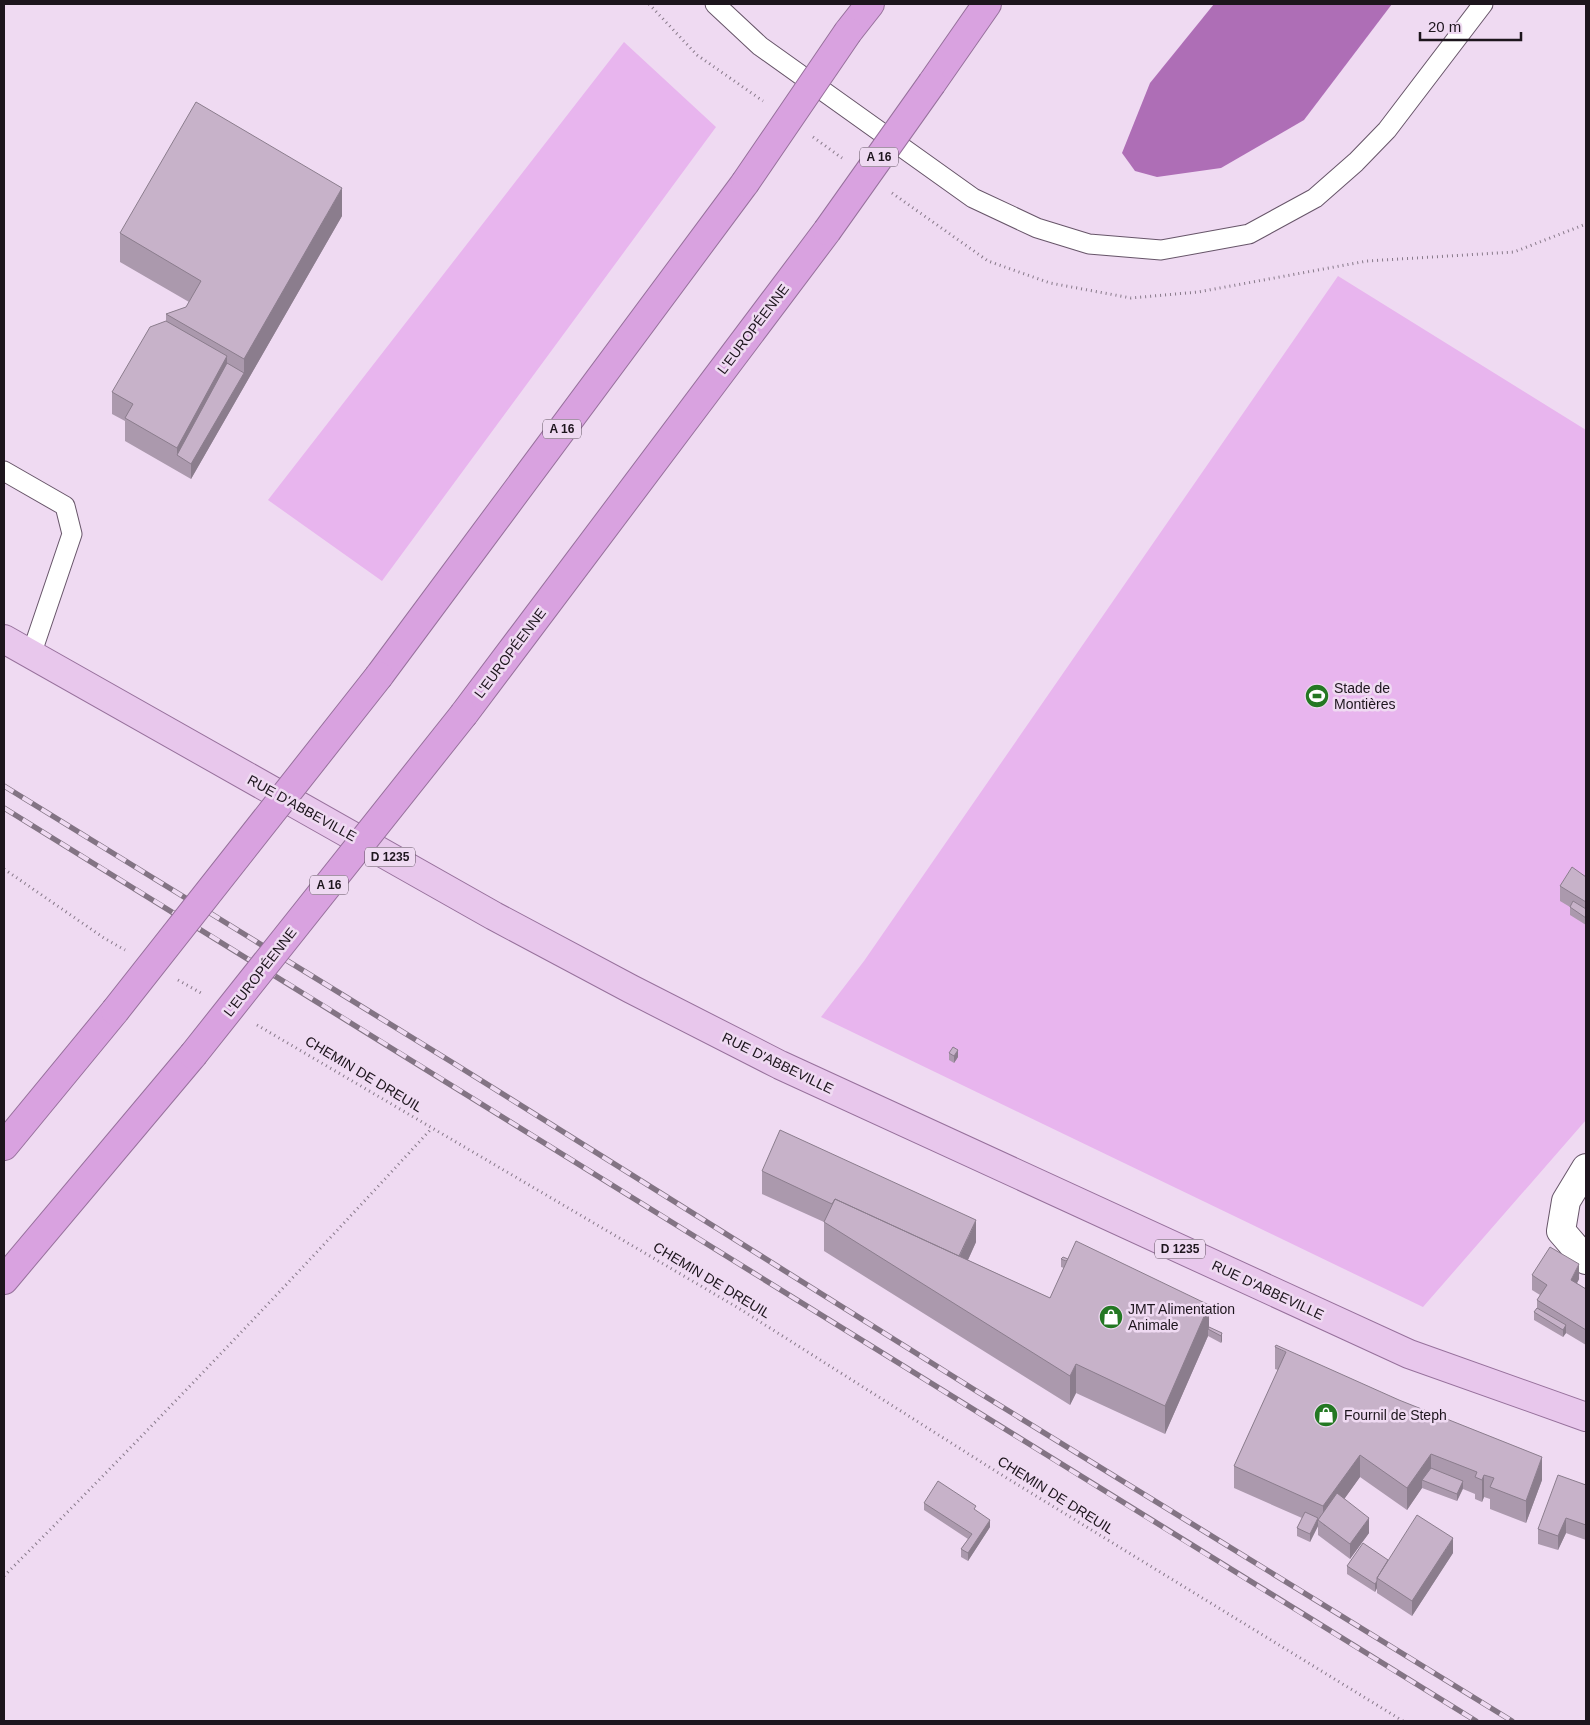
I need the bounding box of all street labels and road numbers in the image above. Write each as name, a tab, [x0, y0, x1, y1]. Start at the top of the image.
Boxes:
road number: A 16	[860, 148, 898, 166]
street label: L'EUROPÉENNE	[714, 281, 792, 377]
road number: A 16	[543, 419, 581, 438]
street label: L'EUROPÉENNE	[471, 605, 549, 701]
street label: RUE D'ABBEVILLE	[245, 771, 359, 845]
road number: D 1235	[365, 848, 415, 866]
road number: A 16	[310, 876, 348, 894]
street label: L'EUROPÉENNE	[220, 924, 300, 1020]
street label: RUE D'ABBEVILLE	[720, 1029, 836, 1097]
street label: CHEMIN DE DREUIL	[303, 1033, 426, 1115]
street label: CHEMIN DE DREUIL	[651, 1239, 774, 1321]
road number: D 1235	[1155, 1240, 1205, 1258]
street label: RUE D'ABBEVILLE	[1209, 1257, 1327, 1323]
street label: CHEMIN DE DREUIL	[995, 1453, 1117, 1537]

